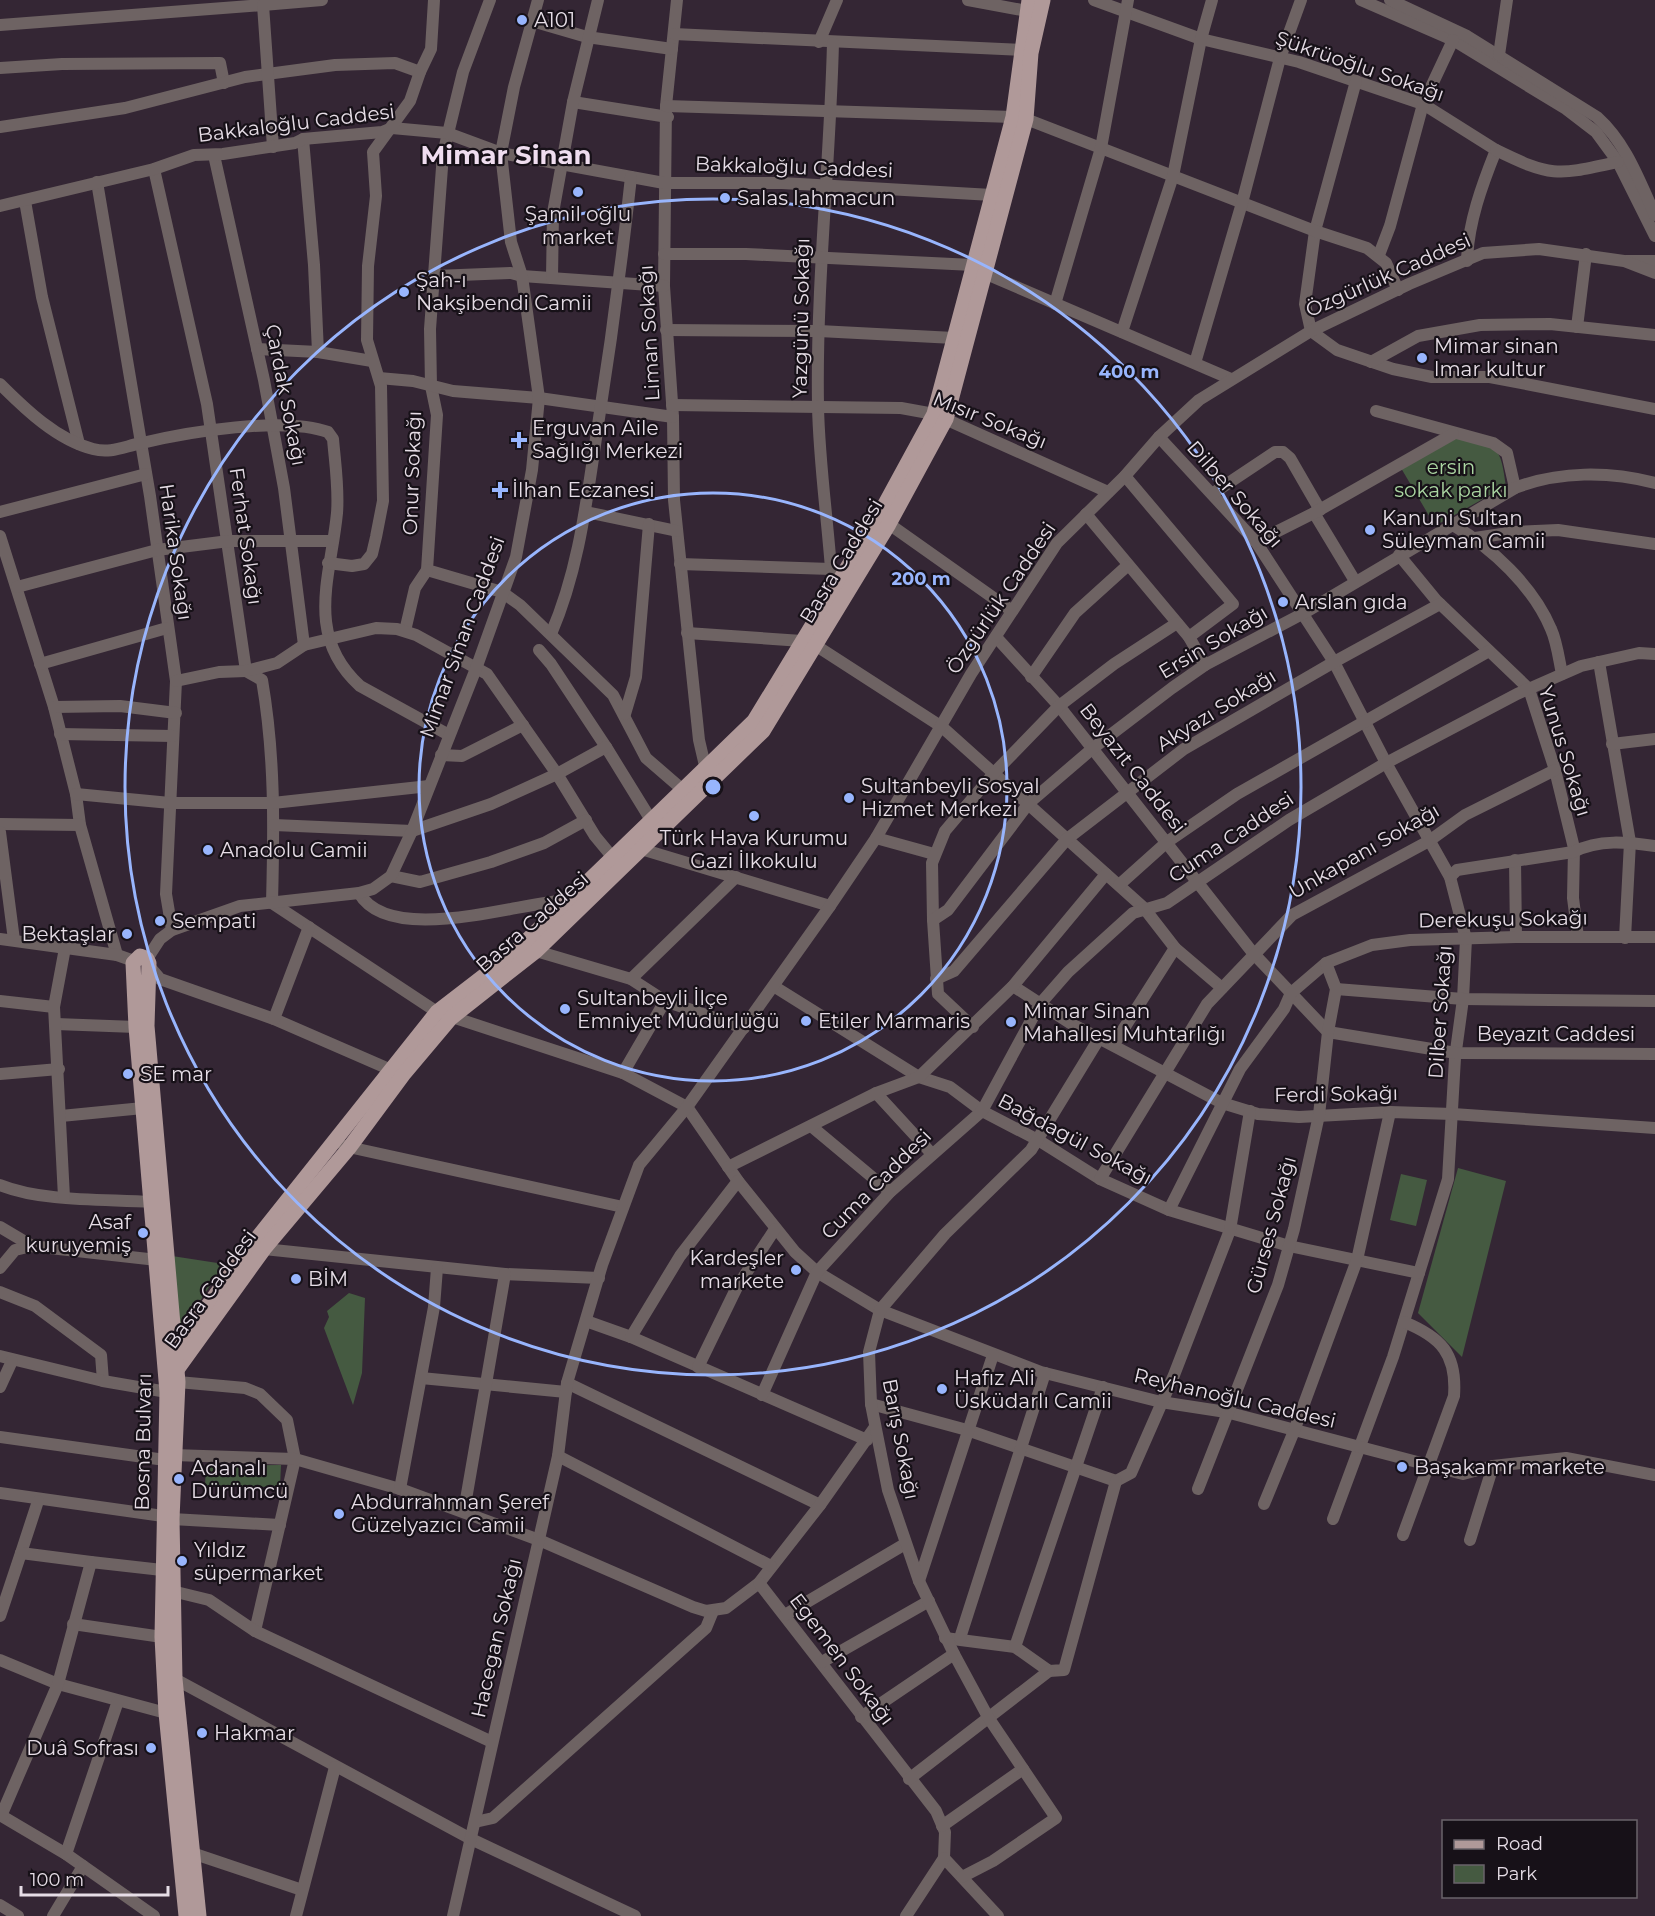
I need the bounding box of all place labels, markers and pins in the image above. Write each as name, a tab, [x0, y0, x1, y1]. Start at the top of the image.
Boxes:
place label: A101	[534, 8, 575, 32]
marker: A101	[515, 13, 529, 27]
marker: Şamil oğlu market	[571, 185, 585, 199]
place label: Salas lahmacun	[737, 186, 895, 210]
marker: Salas lahmacun	[718, 191, 732, 205]
place label: Şamil oğlu market	[525, 202, 631, 249]
place label: Şah-ı Nakşibendi Camii	[416, 268, 592, 315]
marker: Şah-ı Nakşibendi Camii	[397, 285, 411, 299]
place label: Mimar sinan lmar kultur	[1434, 334, 1559, 381]
marker: Mimar sinan lmar kultur	[1415, 351, 1429, 365]
place label: Erguvan Aile Sağlığı Merkezi	[532, 416, 683, 463]
marker: Erguvan Aile Sağlığı Merkezi	[510, 431, 528, 449]
place label: İlhan Eczanesi	[512, 478, 655, 502]
marker: İlhan Eczanesi	[493, 483, 507, 497]
place label: Kanuni Sultan Süleyman Camii	[1382, 506, 1546, 553]
marker: Kanuni Sultan Süleyman Camii	[1363, 523, 1377, 537]
place label: Arslan gıda	[1295, 590, 1407, 614]
marker: Arslan gıda	[1276, 595, 1290, 609]
place label: Sultanbeyli Sosyal Hizmet Merkezi	[861, 774, 1040, 821]
centre of rings	[703, 777, 723, 797]
marker: Sultanbeyli Sosyal Hizmet Merkezi	[842, 791, 856, 805]
marker: Türk Hava Kurumu Gazi İlkokulu	[747, 809, 761, 823]
place label: Türk Hava Kurumu Gazi İlkokulu	[660, 826, 848, 873]
place label: Anadolu Camii	[220, 838, 368, 862]
marker: Anadolu Camii	[201, 843, 215, 857]
place label: Sempati	[172, 909, 256, 933]
marker: Sempati	[153, 914, 167, 928]
place label: Bektaşlar	[21, 922, 115, 946]
marker: Bektaşlar	[120, 927, 134, 941]
place label: Sultanbeyli İlçe Emniyet Müdürlüğü	[577, 986, 780, 1033]
place label: Mimar Sinan Mahallesi Muhtarlığı	[1023, 999, 1226, 1046]
marker: Sultanbeyli İlçe Emniyet Müdürlüğü	[558, 1002, 572, 1016]
place label: Etiler Marmaris	[818, 1009, 970, 1033]
marker: Etiler Marmaris	[799, 1014, 813, 1028]
marker: Mimar Sinan Mahallesi Muhtarlığı	[1004, 1015, 1018, 1029]
place label: SE mar	[140, 1062, 212, 1086]
marker: SE mar	[121, 1067, 135, 1081]
place label: Asaf kuruyemiş	[25, 1210, 132, 1257]
marker: Asaf kuruyemiş	[136, 1226, 150, 1240]
place label: Kardeşler markete	[690, 1246, 784, 1293]
marker: Kardeşler markete	[789, 1263, 803, 1277]
place label: BİM	[308, 1267, 348, 1291]
marker: BİM	[289, 1272, 303, 1286]
place label: Hafız Ali Üsküdarlı Camii	[954, 1366, 1112, 1413]
marker: Hafız Ali Üsküdarlı Camii	[935, 1382, 949, 1396]
place label: Başakamr markete	[1414, 1455, 1605, 1479]
place label: Adanalı Dürümcü	[191, 1456, 288, 1503]
marker: Başakamr markete	[1395, 1460, 1409, 1474]
marker: Adanalı Dürümcü	[172, 1472, 186, 1486]
place label: Abdurrahman Şeref Güzelyazıcı Camii	[351, 1490, 550, 1537]
marker: Abdurrahman Şeref Güzelyazıcı Camii	[332, 1507, 346, 1521]
place label: Yıldız süpermarket	[194, 1538, 323, 1585]
marker: Yıldız süpermarket	[175, 1554, 189, 1568]
place label: Hakmar	[214, 1721, 295, 1745]
marker: Hakmar	[195, 1726, 209, 1740]
place label: Duâ Sofrası	[26, 1736, 139, 1760]
marker: Duâ Sofrası	[144, 1741, 158, 1755]

